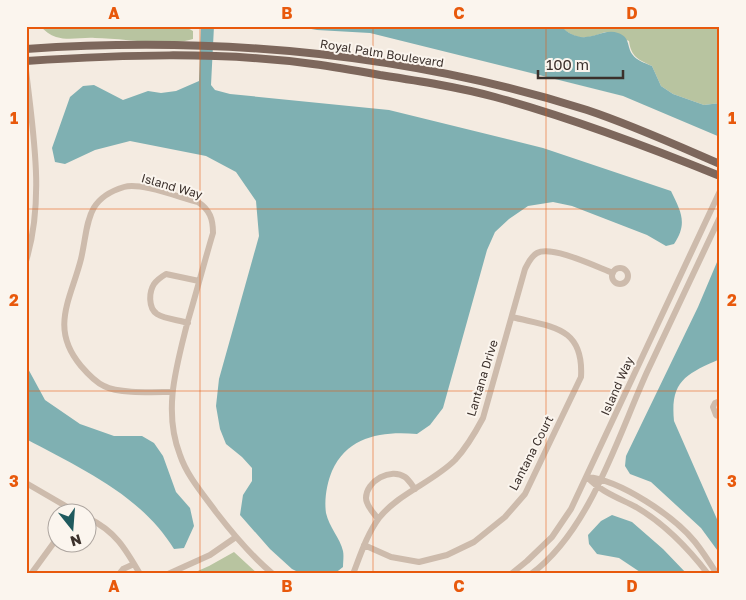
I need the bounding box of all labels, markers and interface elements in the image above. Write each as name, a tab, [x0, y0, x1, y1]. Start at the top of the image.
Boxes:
text: A	[108, 3, 120, 23]
text: B	[281, 3, 293, 23]
text: C	[453, 3, 465, 23]
text: D	[626, 3, 638, 23]
street label: Royal Palm Boulevard	[319, 36, 445, 70]
scale bar	[538, 48, 624, 80]
text: 100 m	[546, 55, 589, 73]
text: 1	[10, 108, 18, 128]
text: 1	[728, 108, 736, 128]
street label: Island Way	[140, 170, 205, 202]
text: 2	[9, 290, 19, 310]
text: 2	[727, 290, 737, 310]
street label: Lantana Drive	[463, 338, 501, 418]
street label: Island Way	[597, 354, 637, 418]
street label: Lantana Court	[506, 413, 556, 493]
text: 3	[9, 471, 19, 491]
text: 3	[727, 471, 737, 491]
north arrow	[48, 502, 98, 552]
text: N	[68, 531, 84, 551]
text: A	[108, 576, 120, 596]
text: B	[281, 576, 293, 596]
text: C	[453, 576, 465, 596]
text: D	[626, 576, 638, 596]

